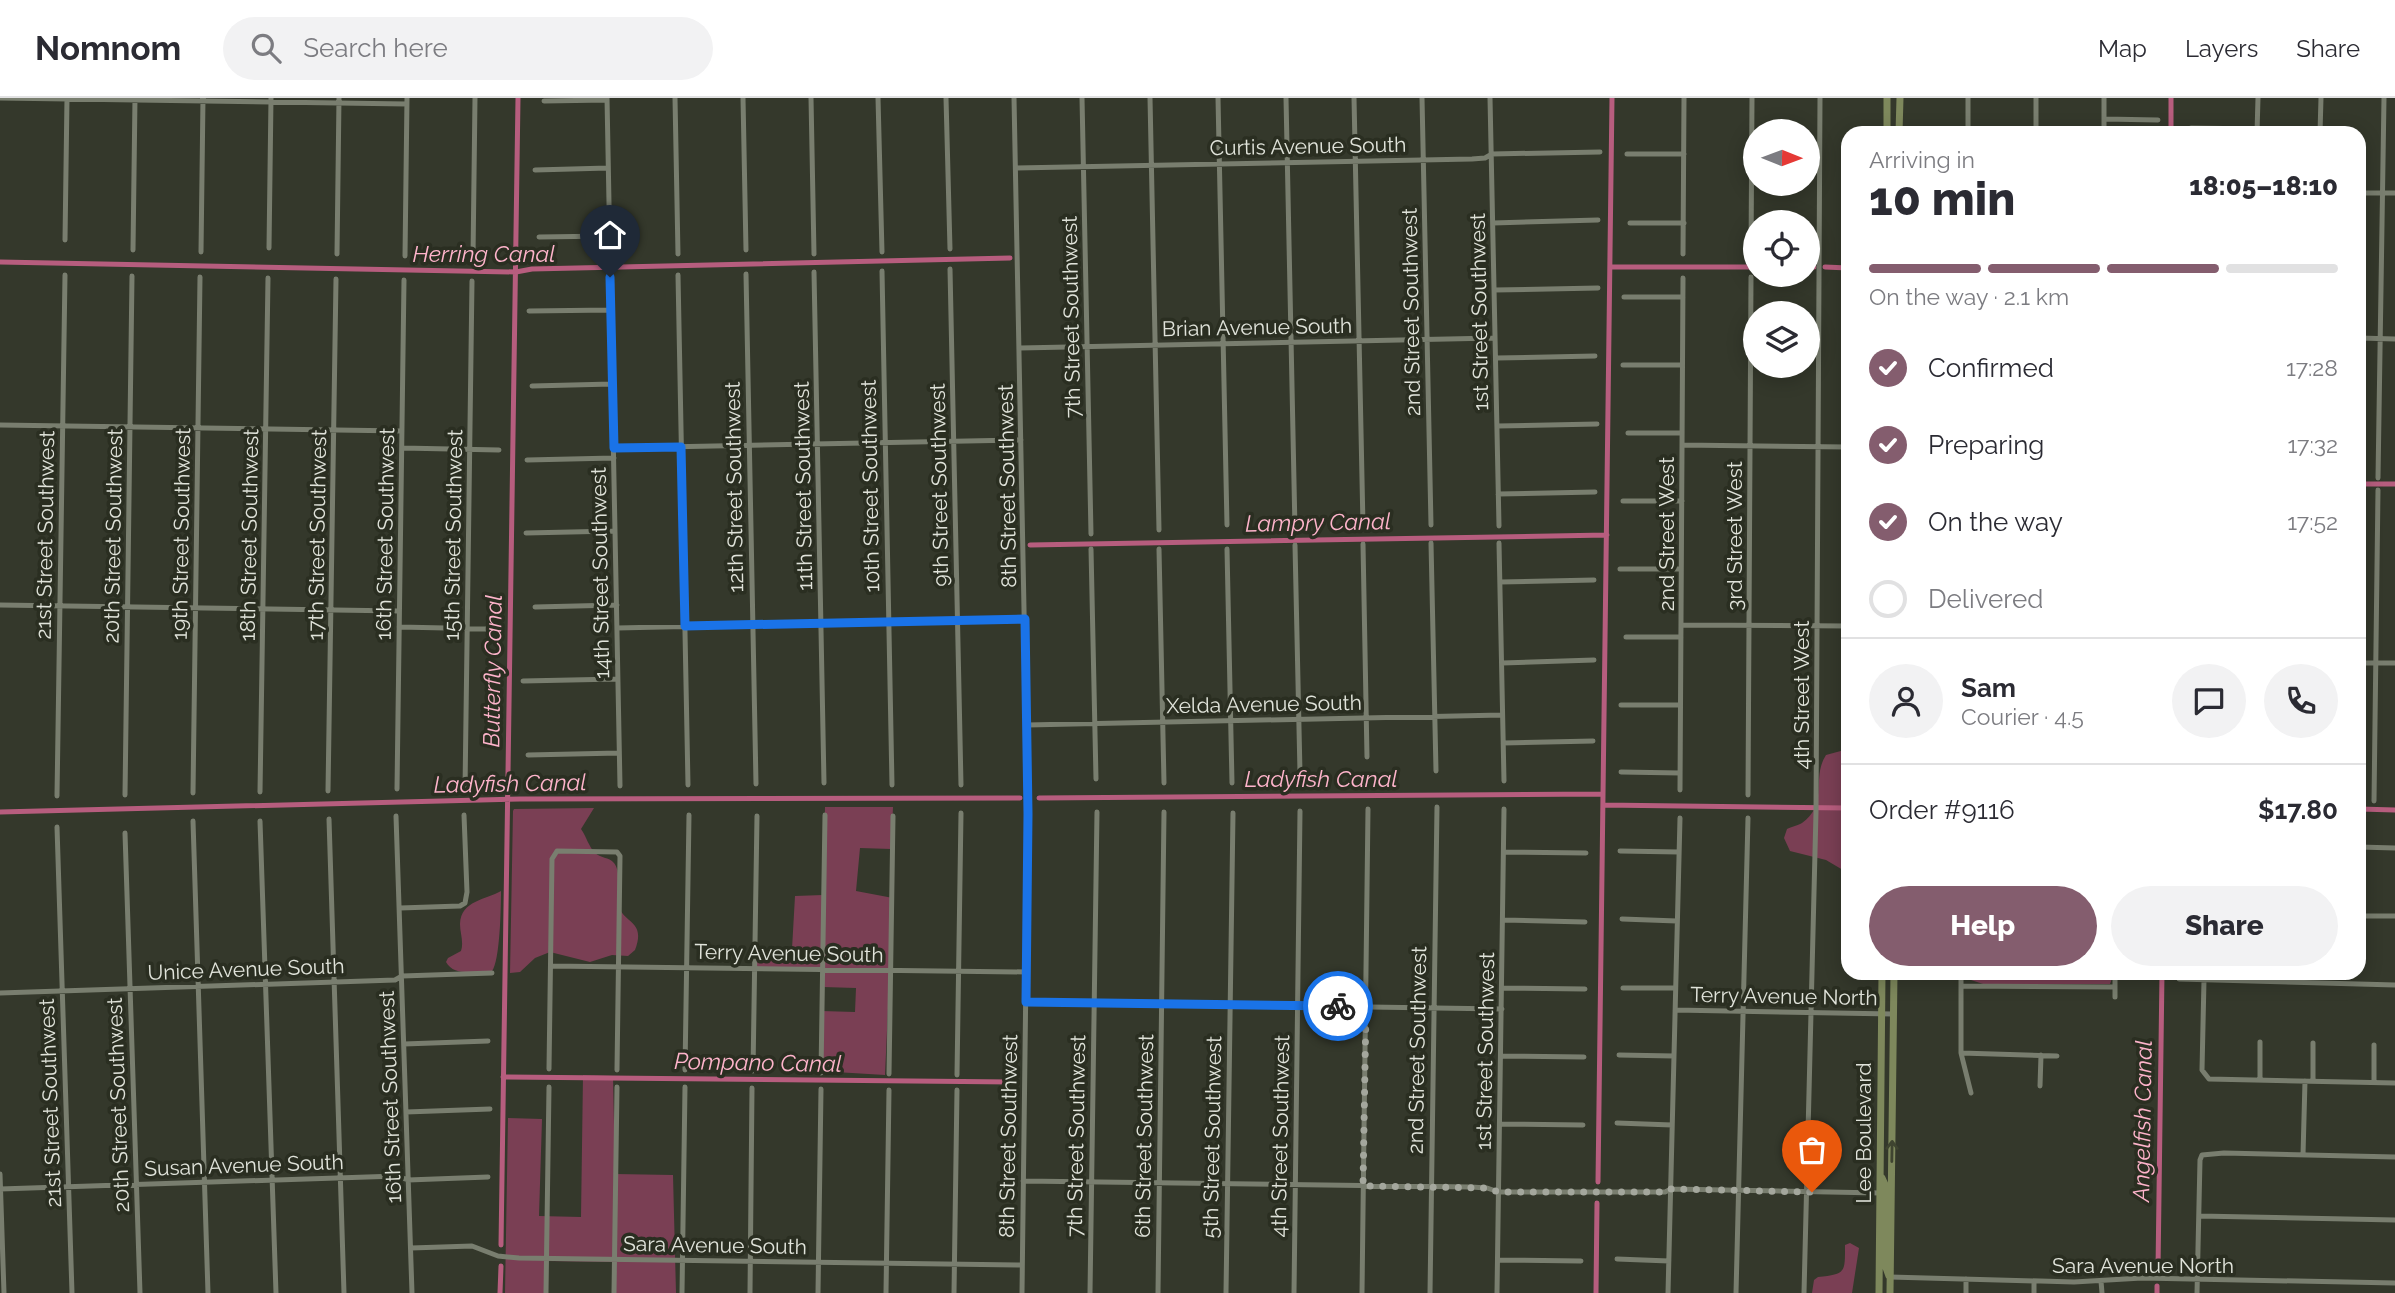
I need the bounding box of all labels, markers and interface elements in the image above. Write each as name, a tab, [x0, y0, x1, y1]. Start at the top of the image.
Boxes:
search box	[223, 17, 713, 80]
text: Nomnom	[35, 29, 181, 68]
icon: search	[247, 29, 285, 67]
text: Search here	[303, 33, 448, 63]
text: Map	[2098, 34, 2147, 63]
text: Layers	[2185, 34, 2258, 63]
text: Share	[2296, 34, 2360, 63]
north arrow	[1743, 119, 1820, 196]
map controls	[1743, 119, 1820, 378]
street label: Curtis Avenue South	[1209, 132, 1407, 160]
text: Arriving in	[1869, 146, 1975, 173]
text: 18:05–18:10	[2189, 171, 2338, 201]
text: 10 min	[1869, 172, 2015, 226]
pin	[580, 205, 640, 277]
street label: 2nd Street Southwest	[1397, 208, 1425, 416]
button: locate	[1743, 210, 1820, 287]
street label: 1st Street Southwest	[1465, 213, 1493, 411]
icon: home	[591, 216, 629, 254]
street label: 7th Street Southwest	[1057, 216, 1085, 418]
water label: Herring Canal	[413, 240, 555, 267]
text: On the way · 2.1 km	[1869, 283, 2069, 310]
button: layers	[1743, 301, 1820, 378]
street label: Brian Avenue South	[1162, 313, 1352, 341]
icon: check	[1869, 349, 1907, 387]
text: Confirmed	[1928, 353, 2054, 383]
text: 17:28	[2286, 354, 2338, 381]
street label: 10th Street Southwest	[856, 379, 884, 593]
street label: 12th Street Southwest	[720, 381, 748, 593]
street label: 11th Street Southwest	[789, 381, 817, 591]
street label: 9th Street Southwest	[925, 383, 953, 587]
street label: 8th Street Southwest	[993, 384, 1021, 588]
icon: check	[1869, 426, 1907, 464]
street label: 16th Street Southwest	[371, 427, 399, 641]
street label: 20th Street Southwest	[99, 428, 127, 644]
street label: 19th Street Southwest	[167, 428, 195, 640]
street label: 18th Street Southwest	[235, 429, 263, 641]
street label: 17th Street Southwest	[303, 429, 331, 641]
street label: 15th Street Southwest	[439, 429, 467, 641]
street label: 21st Street Southwest	[31, 430, 59, 640]
text: Preparing	[1928, 430, 2044, 460]
text: 17:32	[2287, 431, 2338, 458]
street label: 2nd Street West	[1654, 457, 1679, 611]
street label: 3rd Street West	[1722, 461, 1747, 611]
street label: 14th Street Southwest	[586, 467, 614, 679]
icon: check	[1869, 503, 1907, 541]
water label: Lampry Canal	[1245, 507, 1391, 537]
text: On the way	[1928, 507, 2063, 537]
text: 17:52	[2287, 508, 2338, 535]
text: Delivered	[1928, 584, 2043, 614]
water label: Butterfly Canal	[477, 594, 507, 748]
street label: 4th Street West	[1789, 620, 1814, 770]
button: person	[1869, 664, 1943, 738]
button: chat	[2172, 664, 2246, 738]
button: phone	[2264, 664, 2338, 738]
text: Sam	[1961, 673, 2016, 703]
street label: Xelda Avenue South	[1166, 690, 1362, 718]
text: Courier · 4.5	[1961, 703, 2084, 730]
water label: Ladyfish Canal	[1245, 765, 1397, 792]
water label: Ladyfish Canal	[433, 768, 587, 798]
text: Order #9116	[1869, 795, 2015, 825]
text: $17.80	[2258, 795, 2338, 825]
button: Help	[1869, 886, 2097, 966]
button: Share	[2111, 886, 2338, 966]
street label: Terry Avenue South	[694, 939, 884, 967]
street label: 2nd Street Southwest	[1403, 946, 1431, 1154]
street label: 1st Street Southwest	[1471, 952, 1499, 1150]
street label: Unice Avenue South	[147, 953, 345, 985]
courier	[1303, 971, 1373, 1041]
street label: Terry Avenue North	[1690, 982, 1878, 1010]
icon: bike	[1319, 987, 1357, 1025]
street label: 16th Street Southwest	[374, 990, 406, 1204]
street label: 20th Street Southwest	[102, 997, 134, 1213]
street label: 21st Street Southwest	[34, 998, 66, 1208]
street label: 8th Street Southwest	[994, 1034, 1022, 1238]
street label: 6th Street Southwest	[1130, 1034, 1158, 1238]
street label: 4th Street Southwest	[1266, 1034, 1294, 1238]
street label: 7th Street Southwest	[1062, 1035, 1090, 1237]
street label: 5th Street Southwest	[1198, 1036, 1226, 1238]
water label: Angelfish Canal	[2127, 1040, 2157, 1204]
water label: Pompano Canal	[674, 1047, 842, 1077]
street label: Lee Boulevard	[1851, 1062, 1876, 1204]
pin	[1782, 1120, 1842, 1192]
icon: bag	[1793, 1131, 1831, 1169]
one-way arrow	[1885, 1140, 1899, 1163]
street label: Susan Avenue South	[144, 1149, 344, 1181]
street label: Sara Avenue South	[623, 1231, 807, 1259]
street label: Sara Avenue North	[2052, 1253, 2234, 1278]

